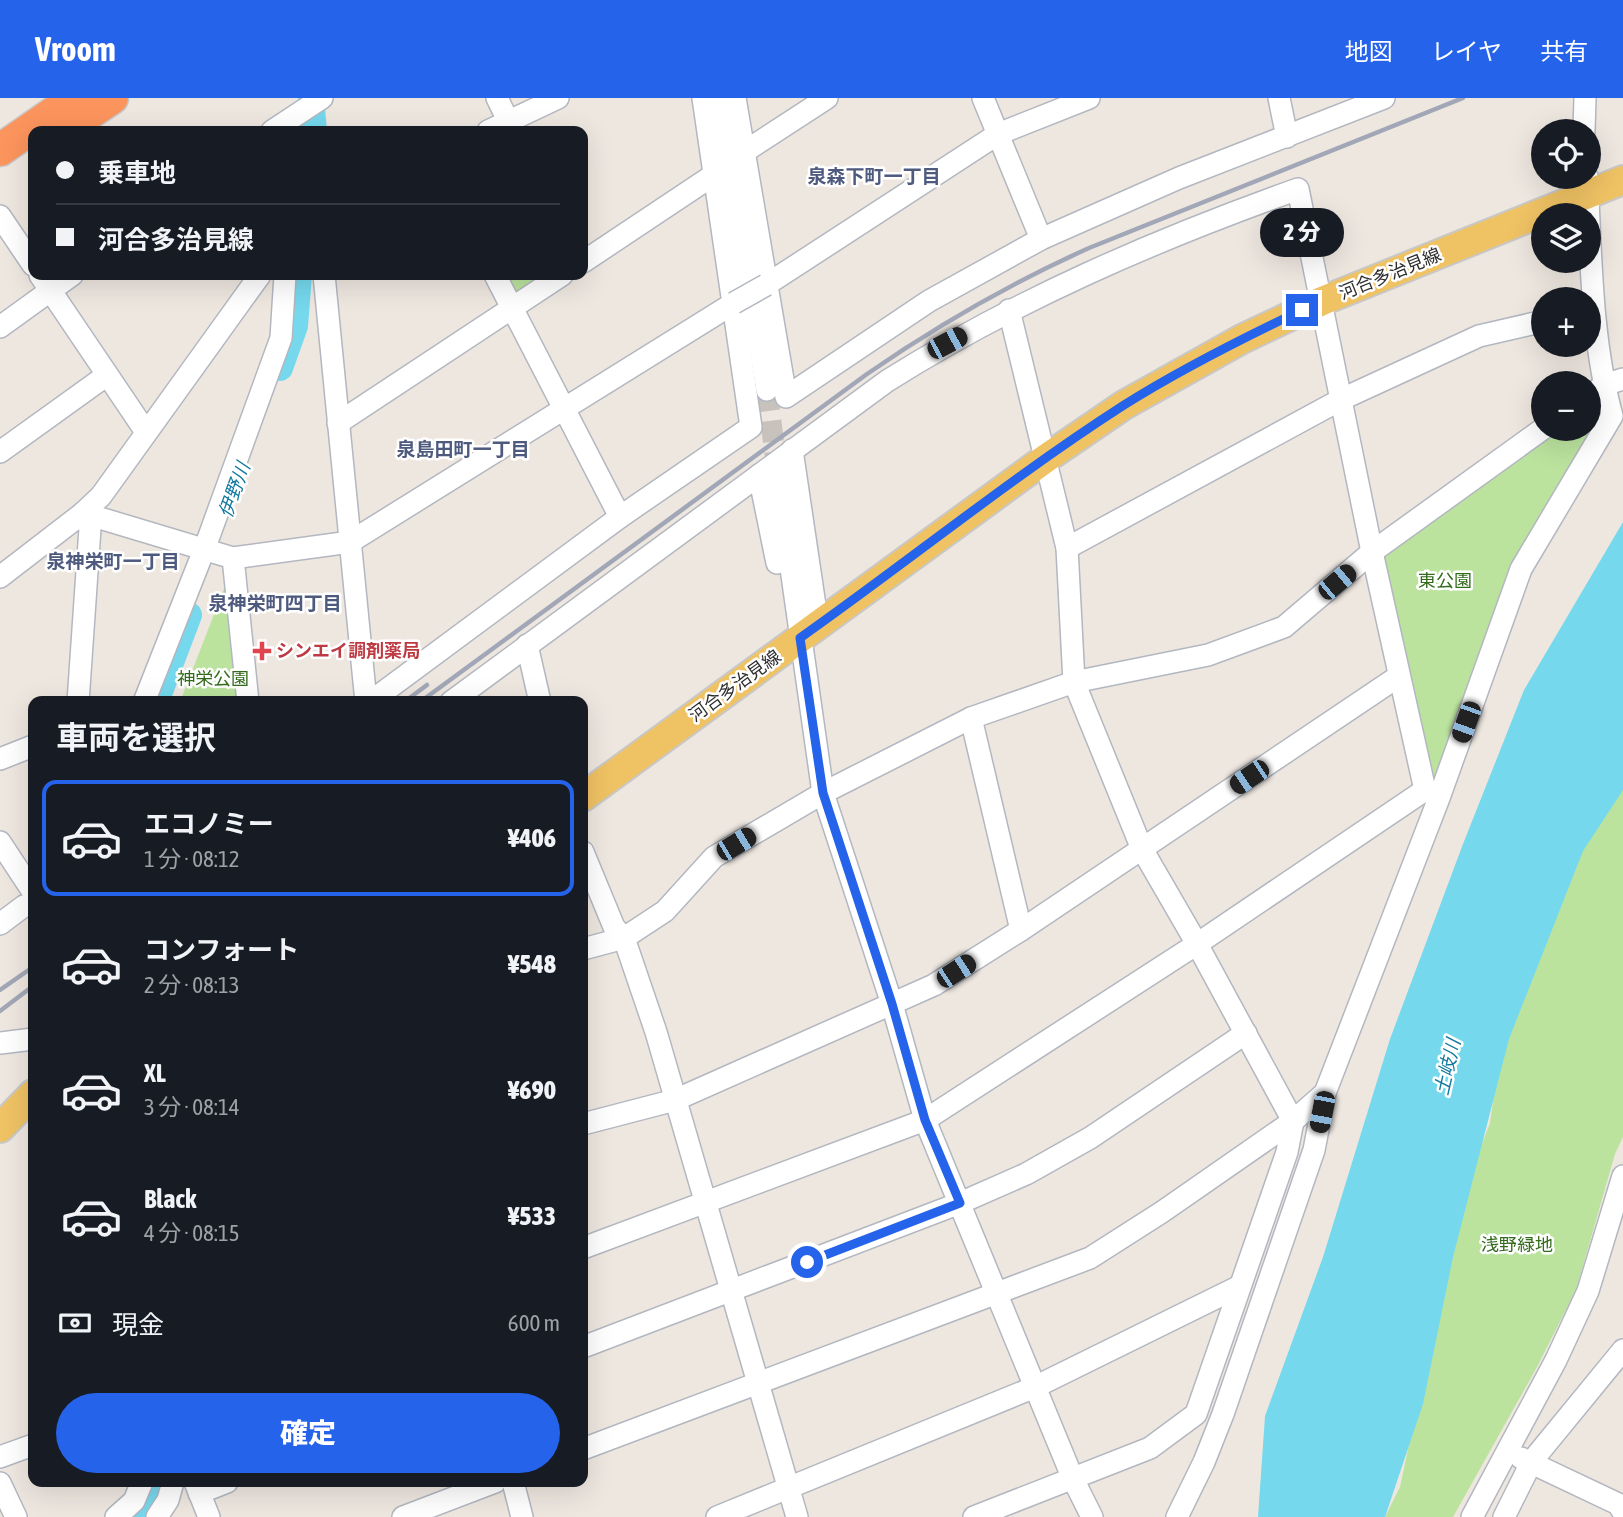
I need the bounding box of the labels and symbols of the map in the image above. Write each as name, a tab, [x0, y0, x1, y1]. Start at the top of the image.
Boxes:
district label: 泉森下町一丁目	[807, 165, 941, 187]
callout: 2 分	[1260, 208, 1344, 258]
street label: 河合多治見線	[1336, 244, 1444, 304]
route end	[1286, 294, 1318, 326]
car	[924, 324, 971, 362]
district label: 泉島田町一丁目	[396, 438, 530, 460]
water label: 伊野川	[214, 458, 255, 521]
district label: 泉神栄町一丁目	[46, 550, 180, 572]
car	[1315, 560, 1360, 604]
park label: 東公園	[1418, 570, 1472, 591]
district label: 泉神栄町四丁目	[208, 592, 342, 614]
place label: シンエイ調剤薬局	[276, 640, 420, 661]
marker: シンエイ調剤薬局	[254, 643, 270, 659]
street label: 河合多治見線	[685, 645, 785, 726]
park label: 神栄公園	[177, 668, 249, 689]
car	[1449, 699, 1484, 745]
car	[1226, 757, 1273, 797]
car	[713, 824, 760, 864]
car	[933, 951, 980, 991]
water label: 土岐川	[1430, 1035, 1465, 1097]
car	[1308, 1089, 1337, 1135]
park label: 浅野緑地	[1481, 1234, 1553, 1255]
route start	[791, 1246, 823, 1278]

